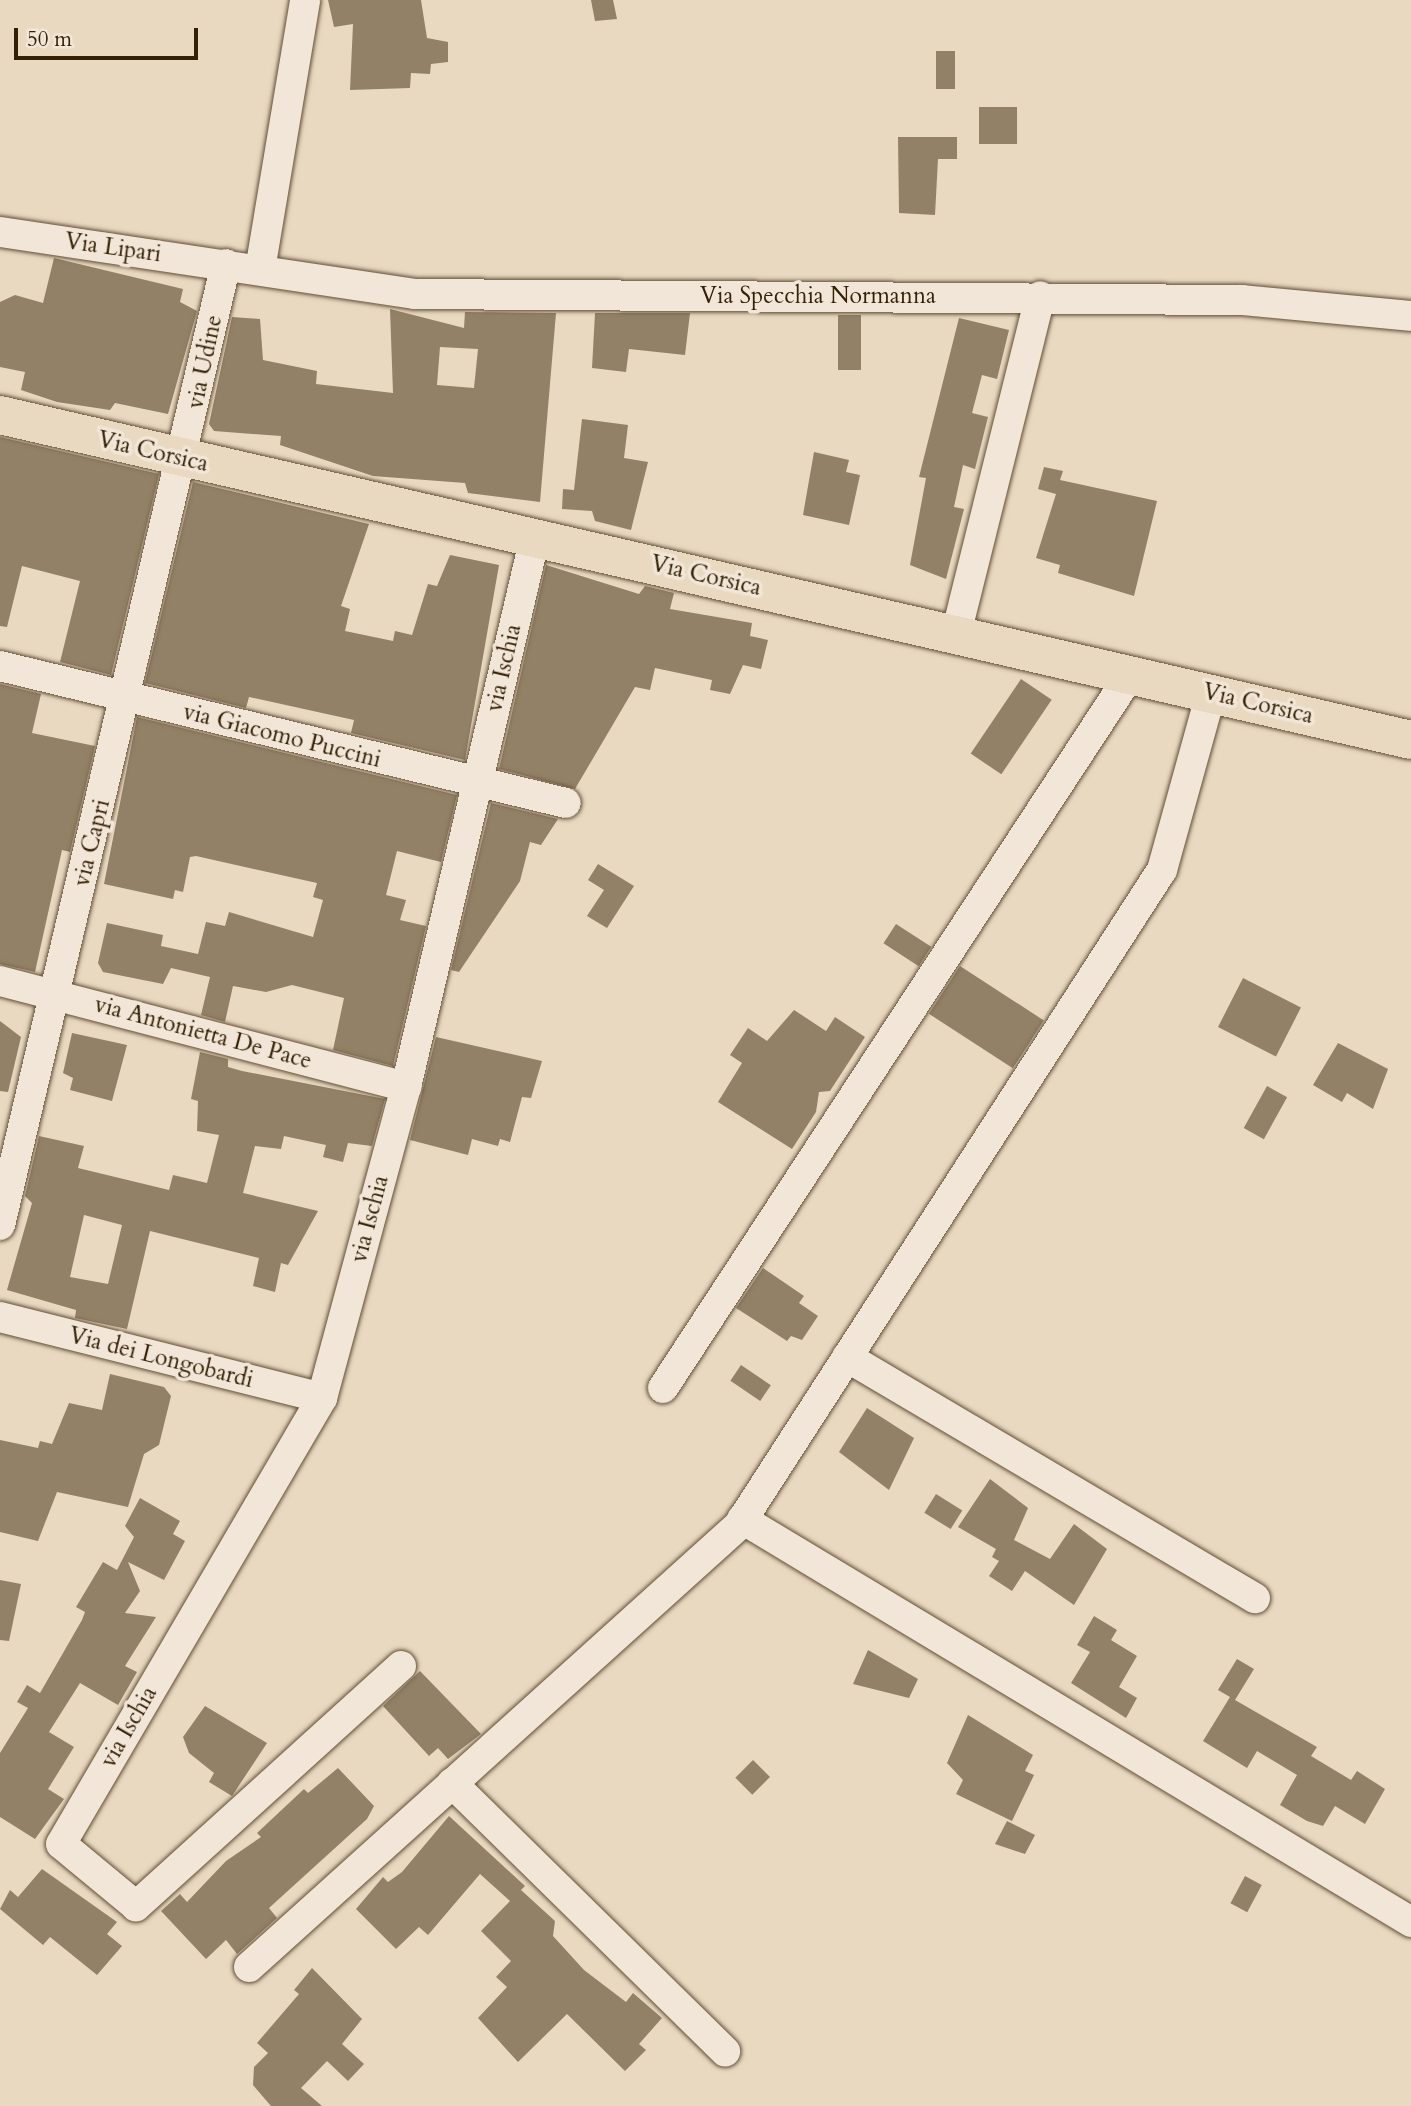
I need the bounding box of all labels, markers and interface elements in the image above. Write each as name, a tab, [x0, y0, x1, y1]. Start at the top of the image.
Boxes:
scale bar	[18, 14, 201, 58]
text: 50 m	[27, 25, 72, 54]
street label: Via Lipari	[63, 228, 163, 268]
street label: Via Specchia Normanna	[700, 282, 936, 310]
street label: via Udine	[182, 313, 228, 411]
street label: Via Corsica	[95, 426, 211, 478]
street label: Via Corsica	[648, 550, 764, 602]
street label: via Ischia	[481, 621, 527, 715]
street label: Via Corsica	[1200, 678, 1316, 730]
street label: via Giacomo Puccini	[180, 698, 384, 774]
street label: via Capri	[68, 797, 116, 889]
street label: via Antonietta De Pace	[91, 991, 315, 1075]
street label: via Ischia	[345, 1172, 395, 1266]
street label: Via dei Longobardi	[66, 1322, 256, 1394]
street label: via Ischia	[95, 1681, 163, 1773]

